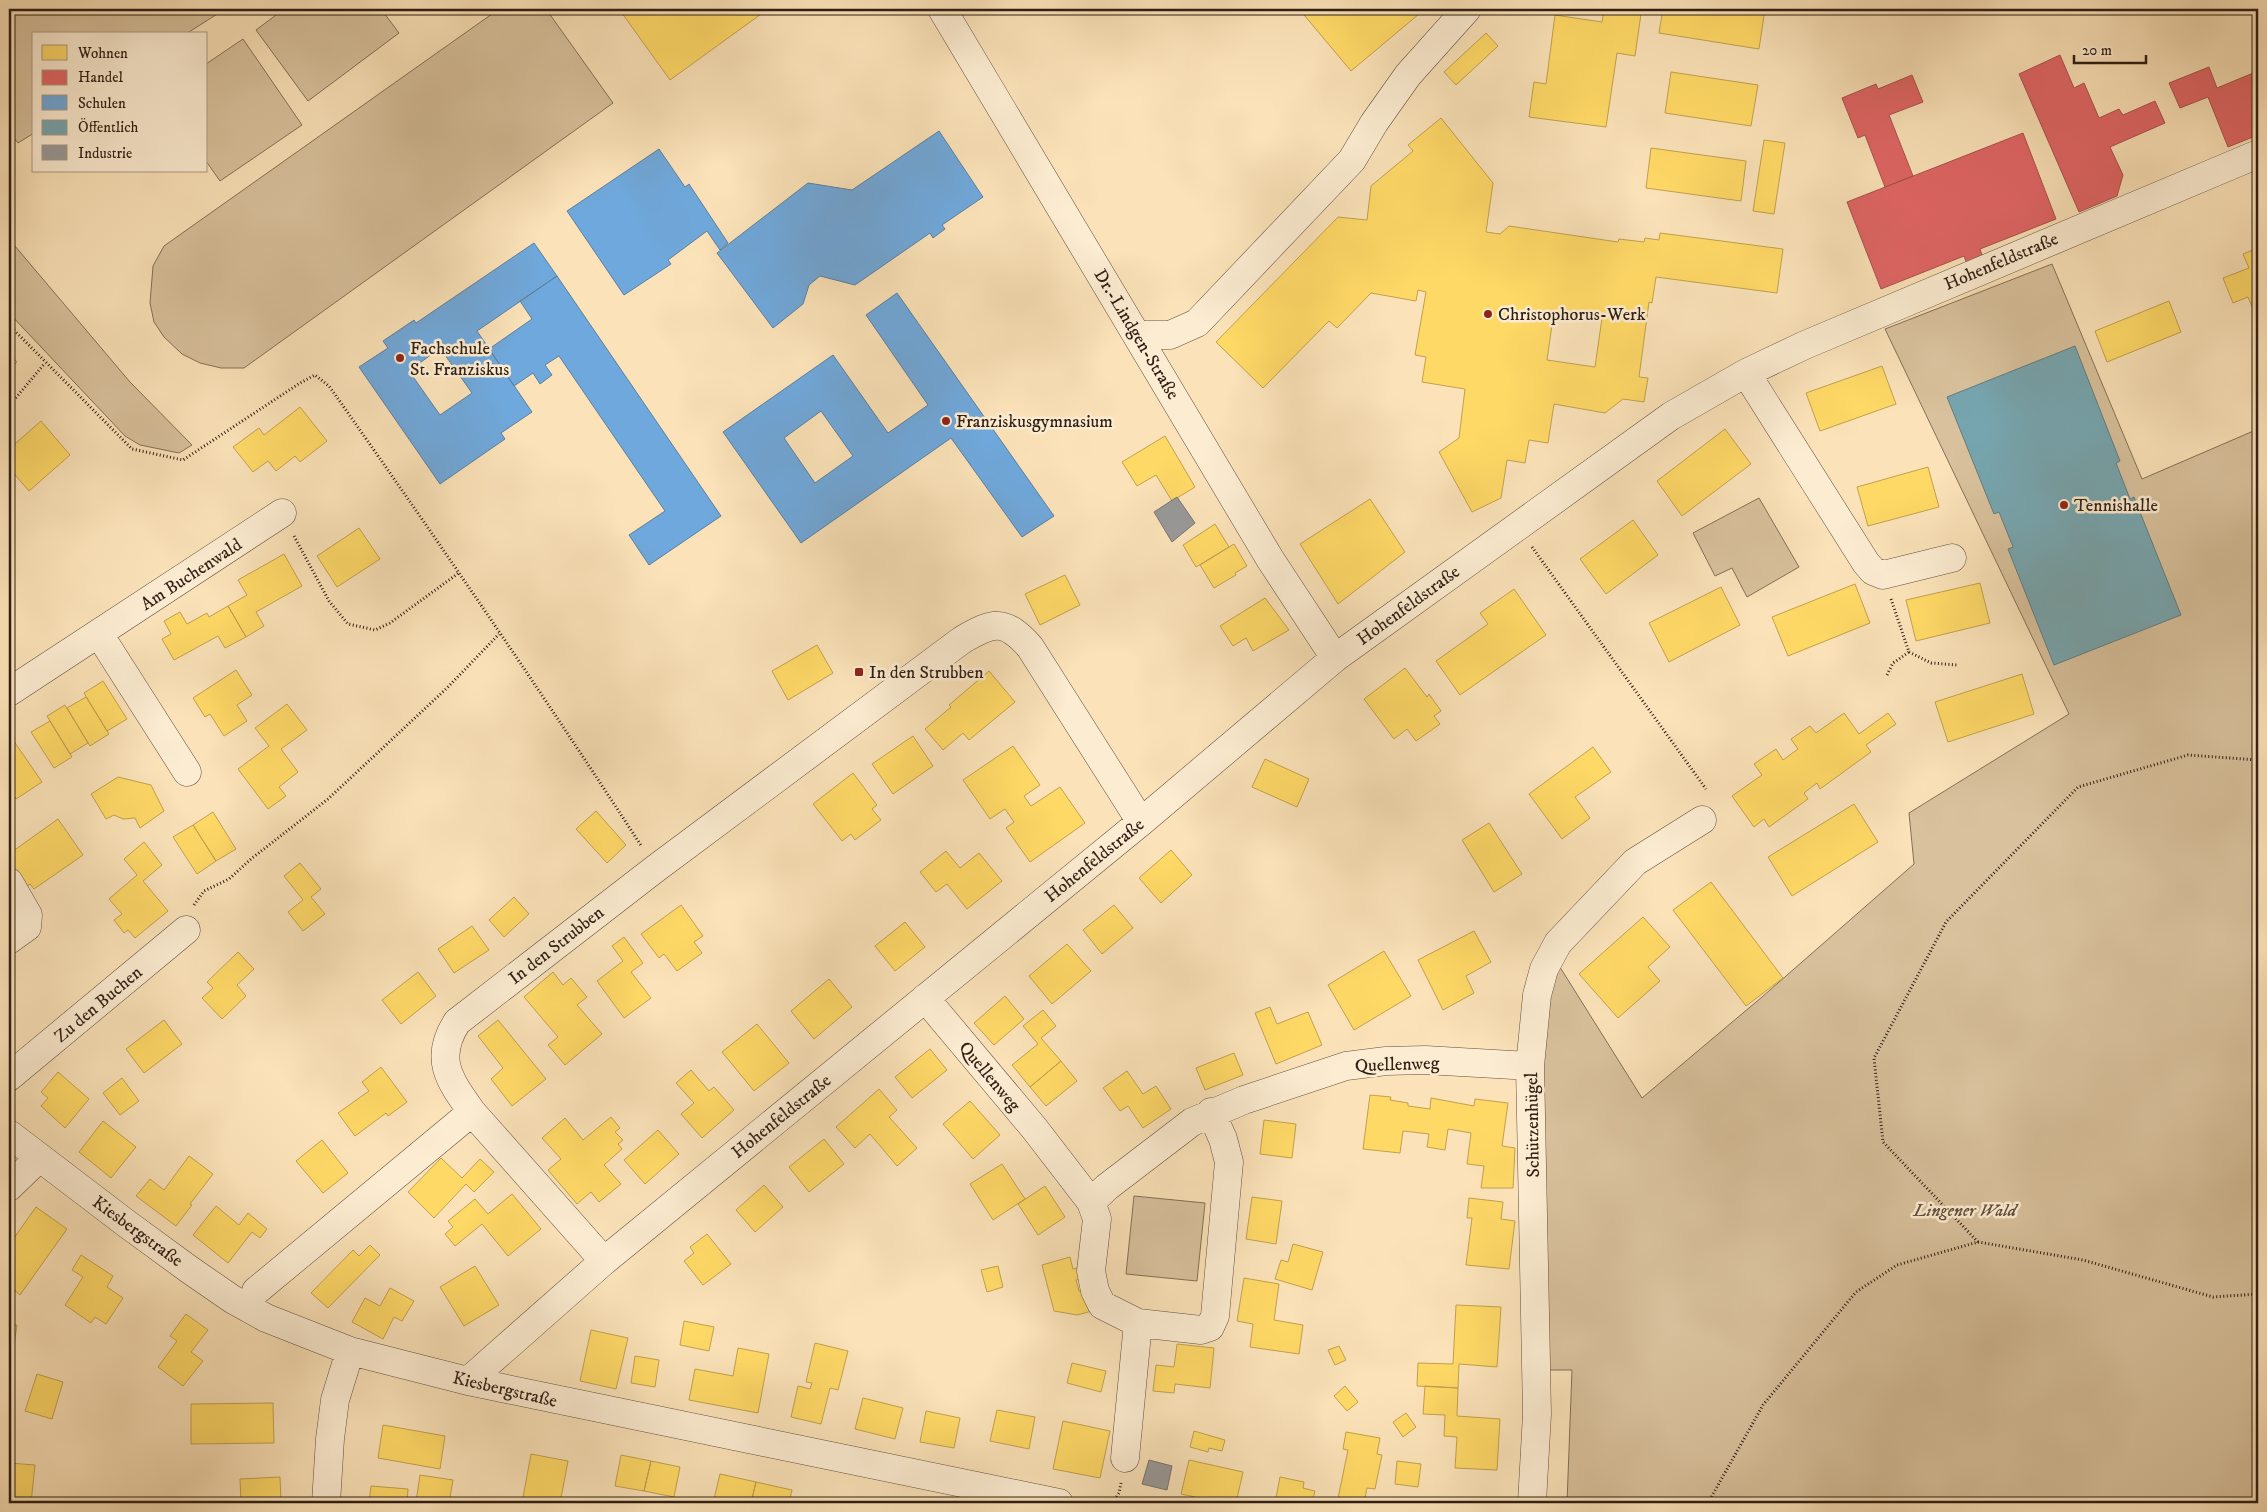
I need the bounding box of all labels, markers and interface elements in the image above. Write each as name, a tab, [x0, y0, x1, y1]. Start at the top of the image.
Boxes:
legend	[32, 32, 208, 172]
scale bar	[2074, 32, 2147, 64]
text: 20 m	[2082, 41, 2112, 60]
text: Wohnen	[77, 44, 128, 63]
text: Handel	[78, 68, 123, 87]
text: Schulen	[78, 94, 126, 113]
text: Öffentlich	[78, 118, 139, 137]
text: Industrie	[78, 144, 132, 163]
street label: Hohenfeldstraße	[1941, 228, 2062, 296]
street label: Dr.-Lindgen-Straße	[1089, 265, 1184, 404]
place label: Christophorus-Werk	[1498, 304, 1646, 326]
marker: Christophorus-Werk	[1482, 308, 1494, 320]
place label: Fachschule St. Franziskus	[410, 338, 509, 381]
marker: Fachschule St. Franziskus	[394, 352, 406, 364]
place label: Franziskusgymnasium	[956, 411, 1113, 433]
marker: Franziskusgymnasium	[940, 415, 952, 427]
place label: Tennishalle	[2074, 495, 2158, 517]
marker: Tennishalle	[2058, 499, 2070, 511]
street label: Am Buchenwald	[137, 534, 246, 616]
street label: Hohenfeldstraße	[1353, 561, 1464, 650]
place label: In den Strubben	[869, 662, 984, 684]
marker: In den Strubben	[853, 666, 865, 678]
street label: Hohenfeldstraße	[1040, 814, 1149, 908]
street label: In den Strubben	[505, 901, 609, 990]
street label: Zu den Buchen	[50, 961, 147, 1048]
street label: Quellenweg	[954, 1037, 1025, 1116]
street label: Quellenweg	[1354, 1053, 1440, 1077]
street label: Hohenfeldstraße	[727, 1070, 836, 1164]
street label: Schützenhügel	[1521, 1072, 1545, 1178]
street label: Kiesbergstraße	[88, 1192, 187, 1272]
park label: Lingener Wald	[1913, 1200, 2019, 1222]
street label: Kiesbergstraße	[450, 1367, 559, 1413]

